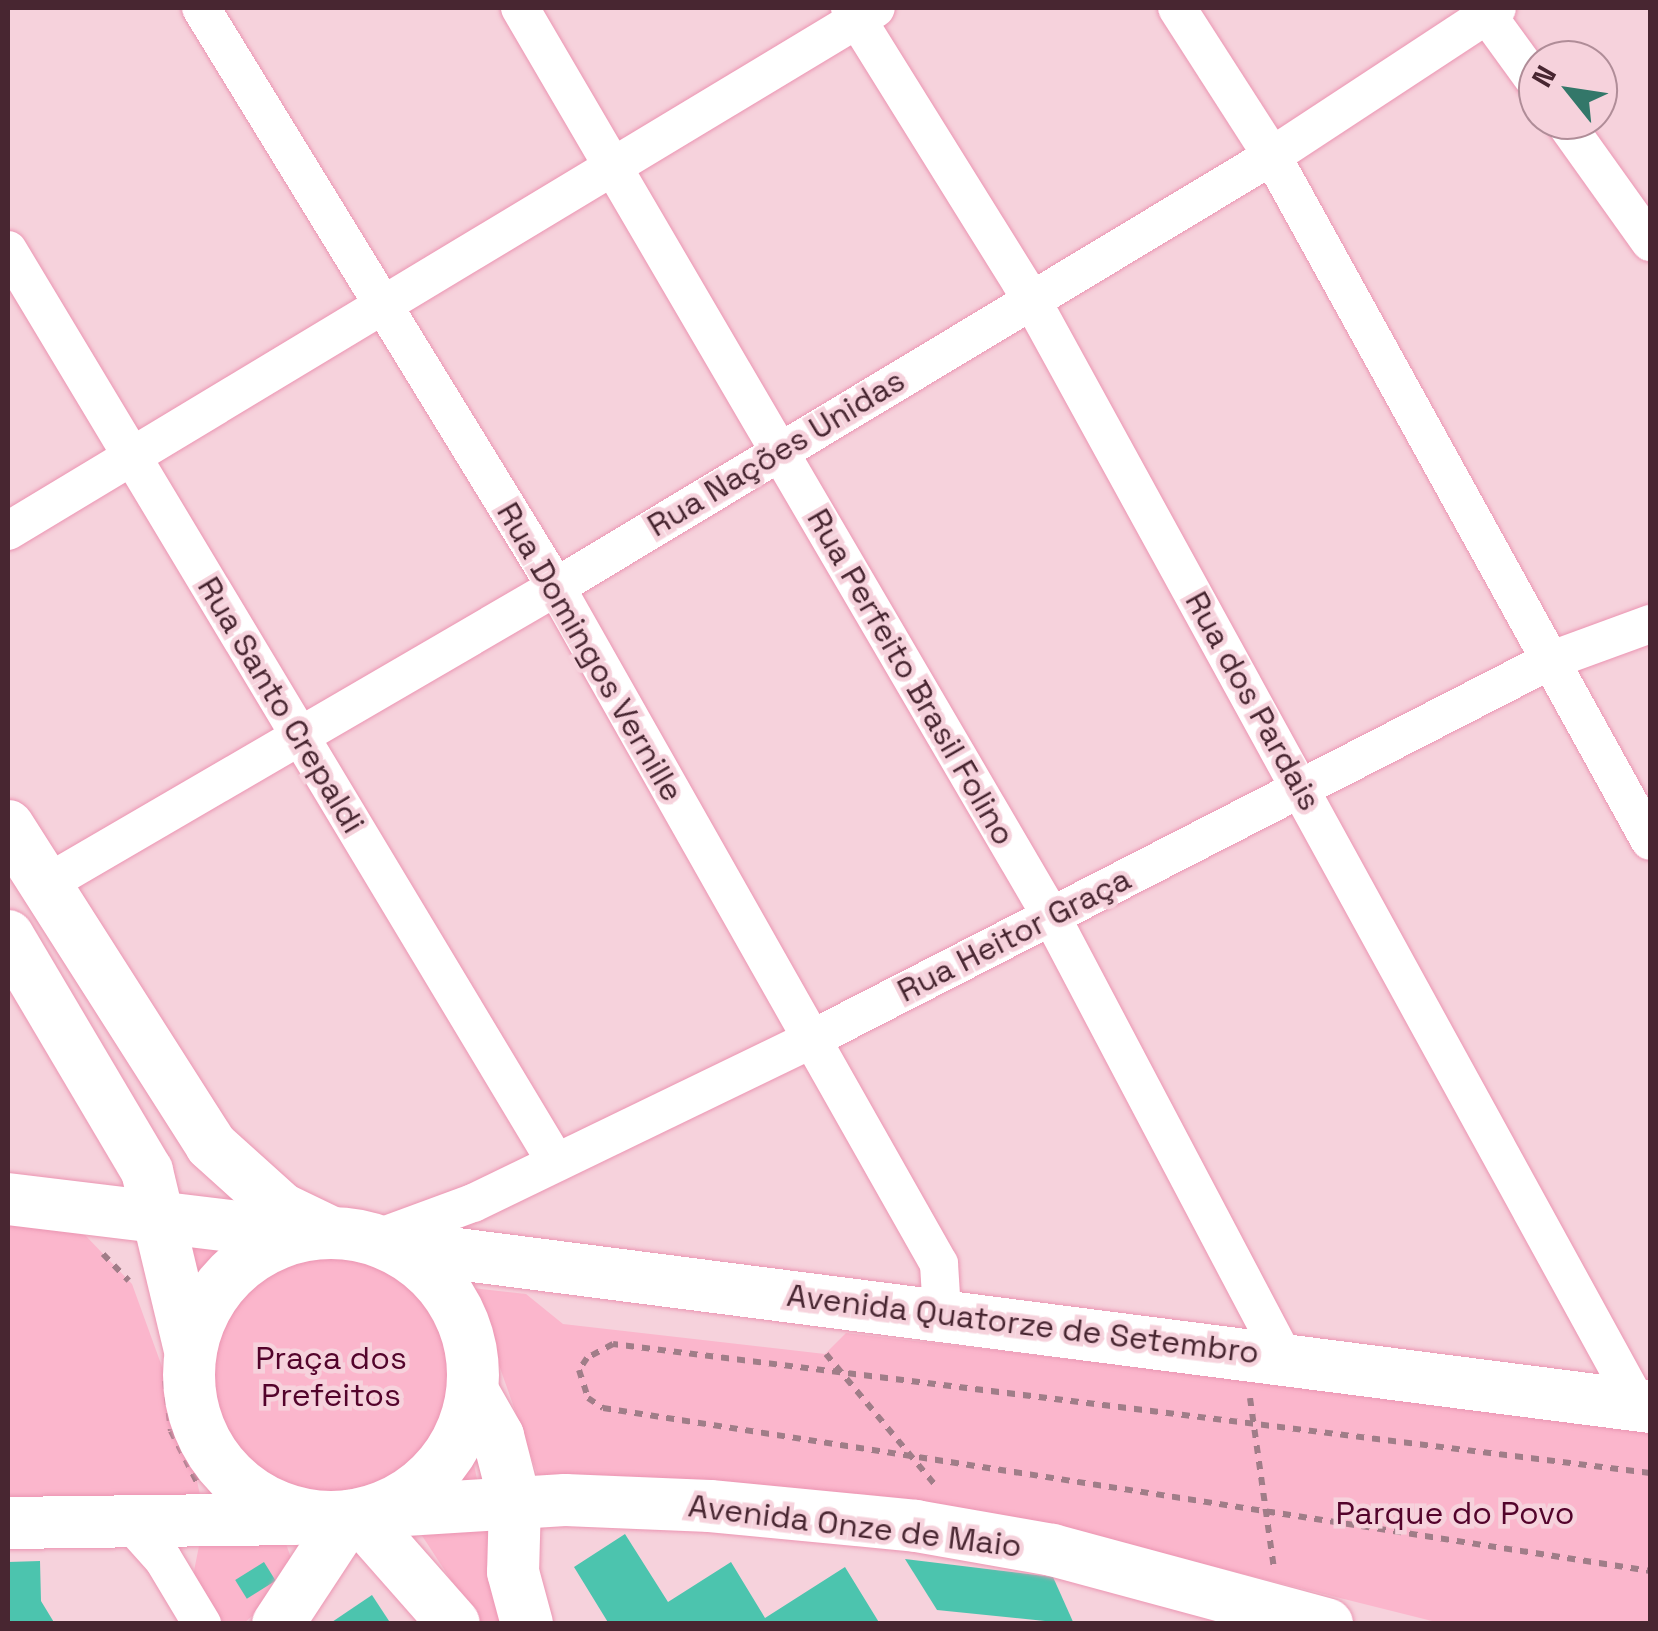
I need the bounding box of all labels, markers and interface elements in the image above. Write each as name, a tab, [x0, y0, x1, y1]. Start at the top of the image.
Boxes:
north arrow	[1518, 40, 1618, 140]
text: N	[1523, 59, 1564, 93]
street label: Rua Nações Unidas	[641, 361, 911, 545]
street label: Rua Domingos Vernille	[489, 495, 691, 809]
street label: Rua Perfeito Brasil Folino	[799, 502, 1023, 852]
street label: Rua Santo Crepaldi	[189, 570, 373, 840]
street label: Rua dos Pardais	[1177, 585, 1329, 817]
street label: Rua Heitor Graça	[891, 860, 1137, 1010]
street label: Avenida Quatorze de Setembro	[785, 1276, 1261, 1372]
park label: Praça dos Prefeitos	[255, 1340, 407, 1415]
street label: Avenida Onze de Maio	[686, 1486, 1024, 1566]
park label: Parque do Povo	[1336, 1494, 1574, 1532]

